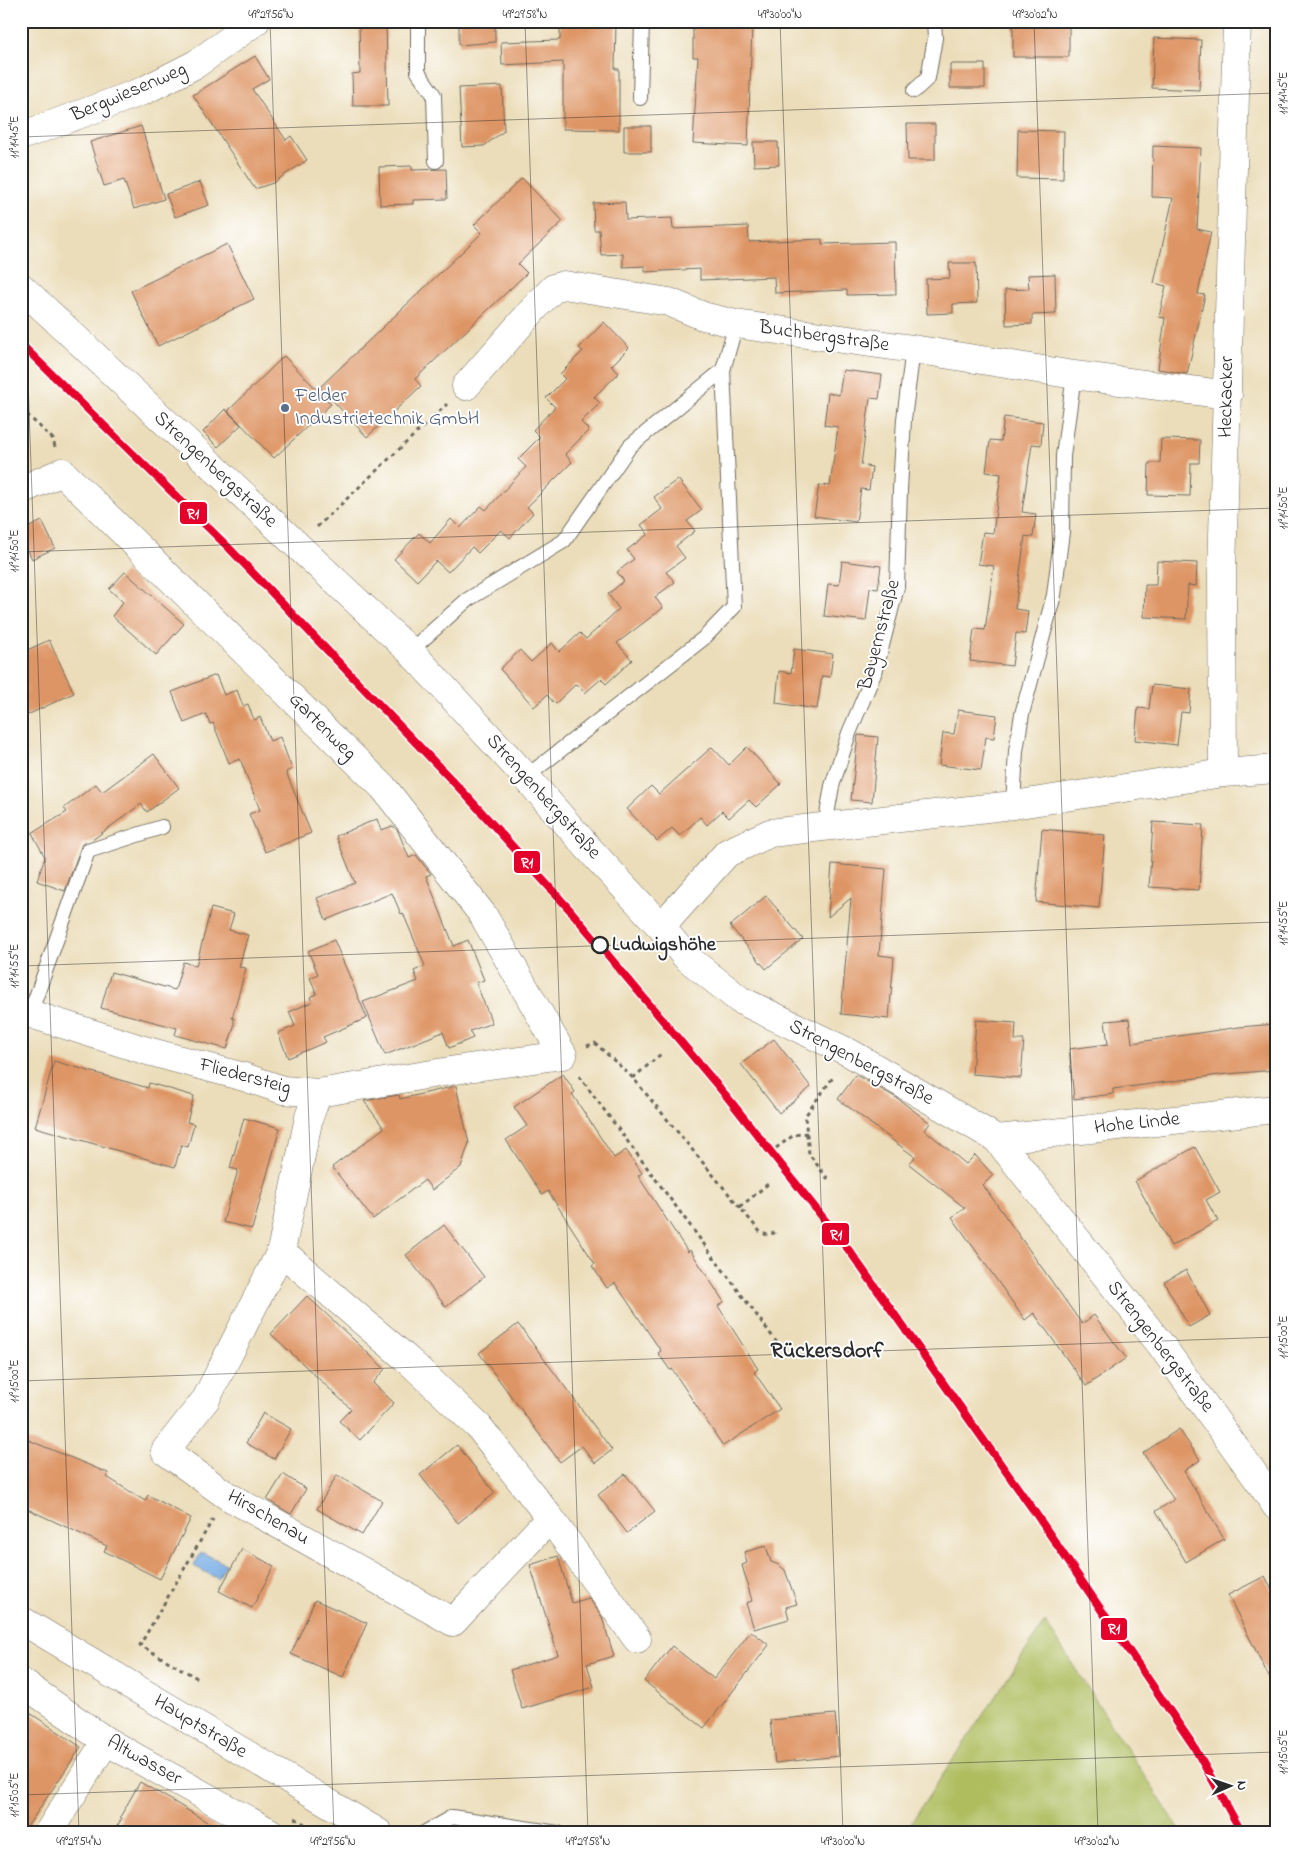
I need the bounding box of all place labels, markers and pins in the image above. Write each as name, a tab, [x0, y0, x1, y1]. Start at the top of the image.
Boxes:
place label: Felder Industrietechnik GmbH	[294, 382, 479, 434]
marker: Felder Industrietechnik GmbH	[279, 402, 291, 414]
place label: Ludwigshöhe	[612, 931, 717, 961]
marker: Ludwigshöhe	[591, 936, 609, 954]

